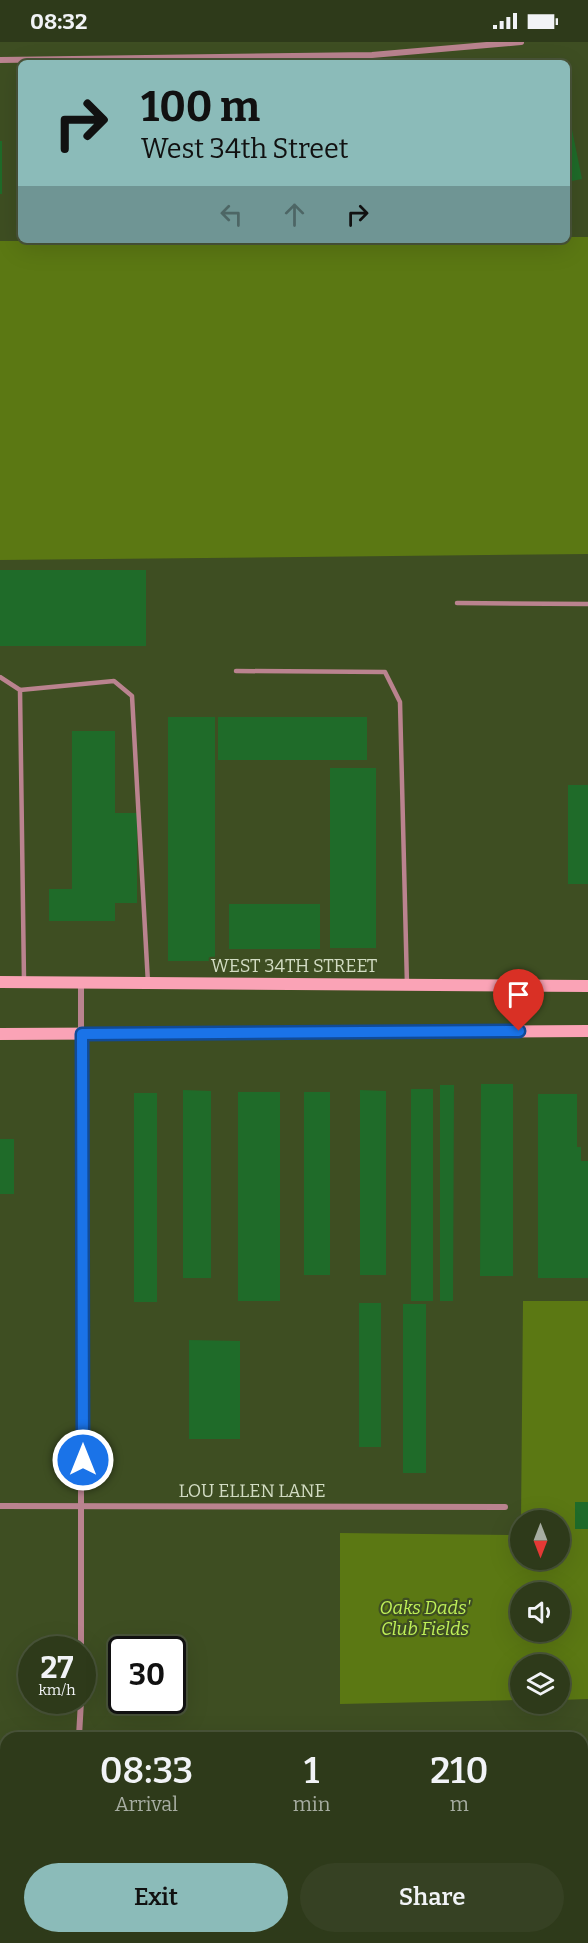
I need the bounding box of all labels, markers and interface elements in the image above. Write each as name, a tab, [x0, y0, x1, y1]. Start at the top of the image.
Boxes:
text: 08:32	[30, 8, 87, 35]
text: 100 m	[141, 82, 260, 132]
icon: right	[42, 84, 120, 162]
text: West 34th Street	[141, 133, 349, 165]
icon: left	[215, 198, 248, 231]
icon: ahead	[278, 198, 311, 231]
icon: right	[341, 198, 374, 231]
street label: WEST 34TH STREET	[211, 955, 378, 977]
pin	[493, 969, 544, 1031]
icon: arrive	[502, 978, 535, 1011]
position arrow	[51, 1428, 115, 1492]
street label: LOU ELLEN LANE	[178, 1480, 326, 1502]
north arrow	[510, 1510, 570, 1570]
map controls	[510, 1510, 570, 1714]
button: sound	[510, 1582, 570, 1642]
park label: Oaks Dads' Club Fields	[379, 1597, 472, 1640]
speed limit sign: 30	[108, 1636, 186, 1714]
text: 27	[41, 1650, 73, 1686]
button: layers	[510, 1654, 570, 1714]
text: km/h	[38, 1681, 76, 1699]
text: 08:33	[100, 1749, 193, 1793]
text: 1	[304, 1749, 319, 1793]
text: 210	[430, 1749, 488, 1793]
text: Arrival	[115, 1792, 178, 1816]
text: min	[293, 1792, 330, 1816]
text: m	[450, 1792, 469, 1816]
button: Exit	[24, 1863, 288, 1932]
button: Share	[300, 1863, 564, 1932]

